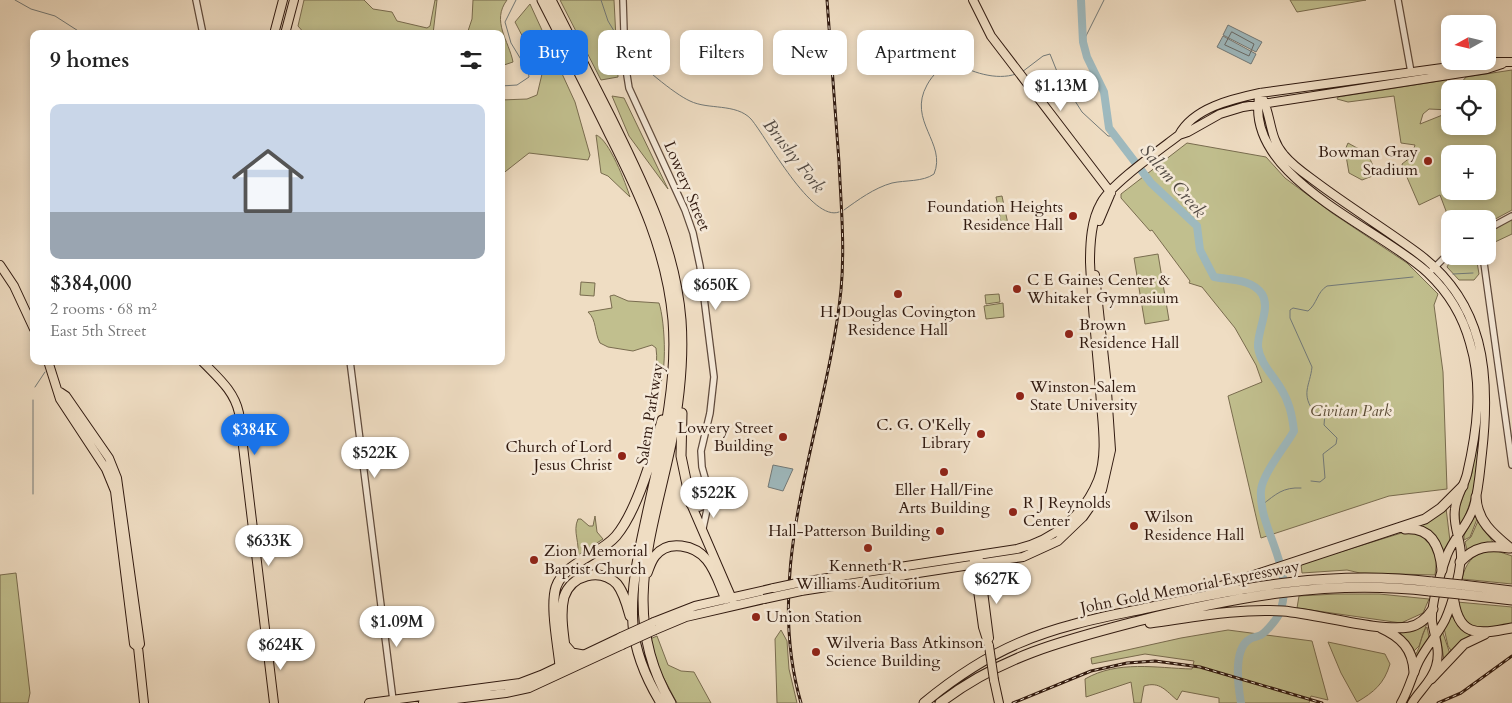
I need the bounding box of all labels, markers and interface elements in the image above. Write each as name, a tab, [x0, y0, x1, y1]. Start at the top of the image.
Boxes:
north arrow	[1441, 15, 1496, 70]
map controls	[1441, 15, 1496, 265]
chip: Buy	[520, 30, 588, 75]
chip: Rent	[598, 30, 670, 75]
chip: Filters	[680, 30, 763, 75]
chip: New	[773, 30, 847, 75]
chip: Apartment	[857, 30, 974, 75]
text: 9 homes	[50, 46, 129, 75]
icon: filters	[457, 46, 485, 74]
pin: $1.13M	[1020, 70, 1102, 112]
text: $1.13M	[1035, 75, 1087, 97]
button: locate	[1441, 80, 1496, 135]
water label: Brushy Fork	[757, 114, 831, 198]
icon: home	[223, 136, 313, 226]
street label: Lowery Street	[658, 138, 716, 234]
water label: Salem Creek	[1134, 139, 1212, 223]
place label: Bowman Gray Stadium	[1318, 141, 1419, 181]
button: +	[1441, 145, 1496, 200]
marker: Bowman Gray Stadium	[1422, 155, 1434, 167]
place label: Foundation Heights Residence Hall	[927, 196, 1063, 236]
marker: Foundation Heights Residence Hall	[1067, 210, 1079, 222]
button: −	[1441, 210, 1496, 265]
pin: $650K	[681, 268, 751, 311]
text: $384,000	[50, 269, 131, 298]
place label: C E Gaines Center & Whitaker Gymnasium	[1026, 269, 1179, 309]
text: $650K	[693, 274, 739, 296]
marker: C E Gaines Center & Whitaker Gymnasium	[1011, 283, 1023, 295]
marker: H. Douglas Covington Residence Hall	[892, 288, 904, 300]
text: 2 rooms · 68 m²	[50, 298, 157, 320]
place label: H. Douglas Covington Residence Hall	[820, 301, 976, 341]
place label: Brown Residence Hall	[1079, 314, 1179, 354]
text: East 5th Street	[50, 320, 146, 342]
marker: Brown Residence Hall	[1063, 328, 1075, 340]
street label: Salem Parkway	[631, 361, 669, 467]
place label: Winston-Salem State University	[1029, 376, 1138, 416]
marker: Winston-Salem State University	[1014, 390, 1026, 402]
park label: Civitan Park	[1310, 400, 1392, 422]
pin: $384K	[220, 414, 290, 456]
place label: C. G. O'Kelly Library	[876, 414, 972, 454]
place label: Lowery Street Building	[678, 417, 773, 457]
text: $384K	[232, 419, 278, 441]
marker: C. G. O'Kelly Library	[975, 428, 987, 440]
marker: Lowery Street Building	[777, 431, 789, 443]
pin: $522K	[340, 436, 410, 479]
place label: Church of Lord Jesus Christ	[505, 436, 612, 476]
text: $522K	[352, 442, 398, 464]
marker: Church of Lord Jesus Christ	[616, 450, 628, 462]
marker: Eller Hall/Fine Arts Building	[938, 466, 950, 478]
pin: $522K	[679, 476, 749, 519]
place label: Eller Hall/Fine Arts Building	[894, 479, 994, 519]
text: $522K	[691, 482, 737, 504]
place label: R J Reynolds Center	[1023, 492, 1111, 532]
marker: R J Reynolds Center	[1007, 506, 1019, 518]
place label: Wilson Residence Hall	[1143, 506, 1244, 546]
place label: Hall-Patterson Building	[768, 520, 930, 542]
marker: Wilson Residence Hall	[1128, 520, 1140, 532]
pin: $633K	[234, 524, 304, 567]
marker: Hall-Patterson Building	[934, 525, 946, 537]
text: $633K	[246, 530, 292, 552]
place label: Zion Memorial Baptist Church	[544, 540, 648, 580]
marker: Kenneth R. Williams Auditorium	[862, 542, 874, 554]
marker: Zion Memorial Baptist Church	[528, 554, 540, 566]
place label: Kenneth R. Williams Auditorium	[795, 555, 941, 595]
street label: John Gold Memorial Expressway	[1077, 555, 1302, 619]
pin: $627K	[962, 562, 1032, 605]
text: $627K	[974, 568, 1020, 590]
pin: $1.09M	[356, 606, 438, 648]
place label: Union Station	[766, 606, 862, 628]
text: $1.09M	[371, 611, 423, 633]
marker: Union Station	[750, 611, 762, 623]
pin: $624K	[246, 628, 316, 671]
place label: Wilveria Bass Atkinson Science Building	[825, 632, 984, 672]
text: $624K	[258, 634, 304, 656]
marker: Wilveria Bass Atkinson Science Building	[810, 646, 822, 658]

